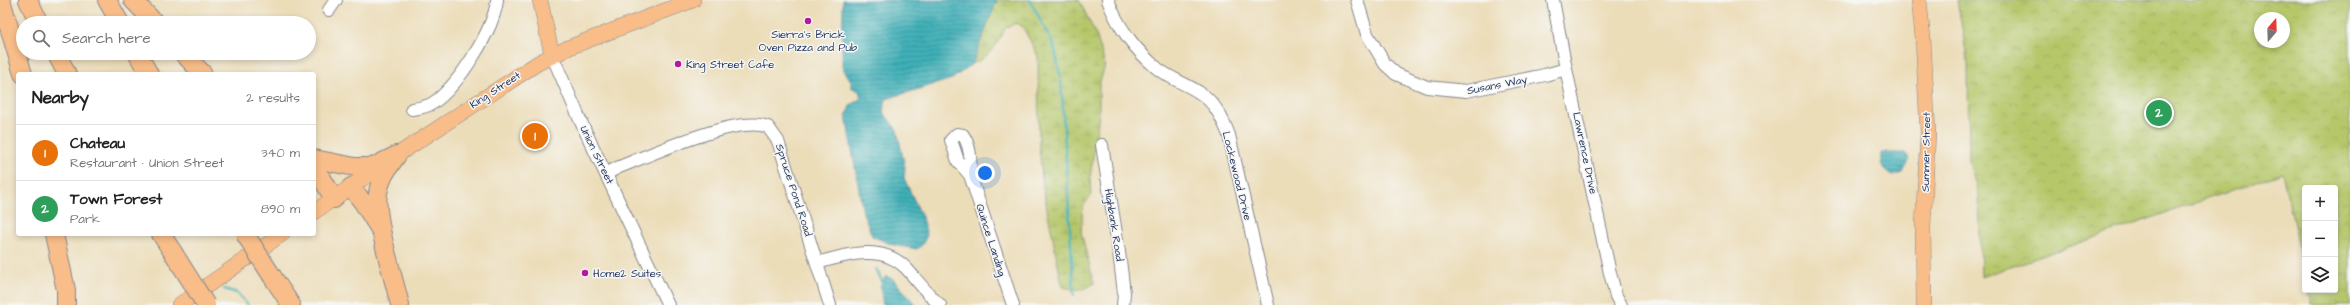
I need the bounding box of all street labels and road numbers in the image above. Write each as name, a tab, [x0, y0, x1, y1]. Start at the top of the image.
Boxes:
street label: King Street	[467, 68, 524, 113]
street label: Susans Way	[1466, 72, 1529, 99]
street label: Lawrence Drive	[1569, 111, 1601, 195]
street label: Summer Street	[1918, 111, 1934, 192]
street label: Union Street	[576, 123, 618, 187]
street label: Lockewood Drive	[1219, 130, 1255, 222]
street label: Spruce Pond Road	[772, 142, 816, 238]
street label: Highbank Road	[1100, 188, 1127, 263]
street label: Quince Landing	[971, 202, 1010, 279]

